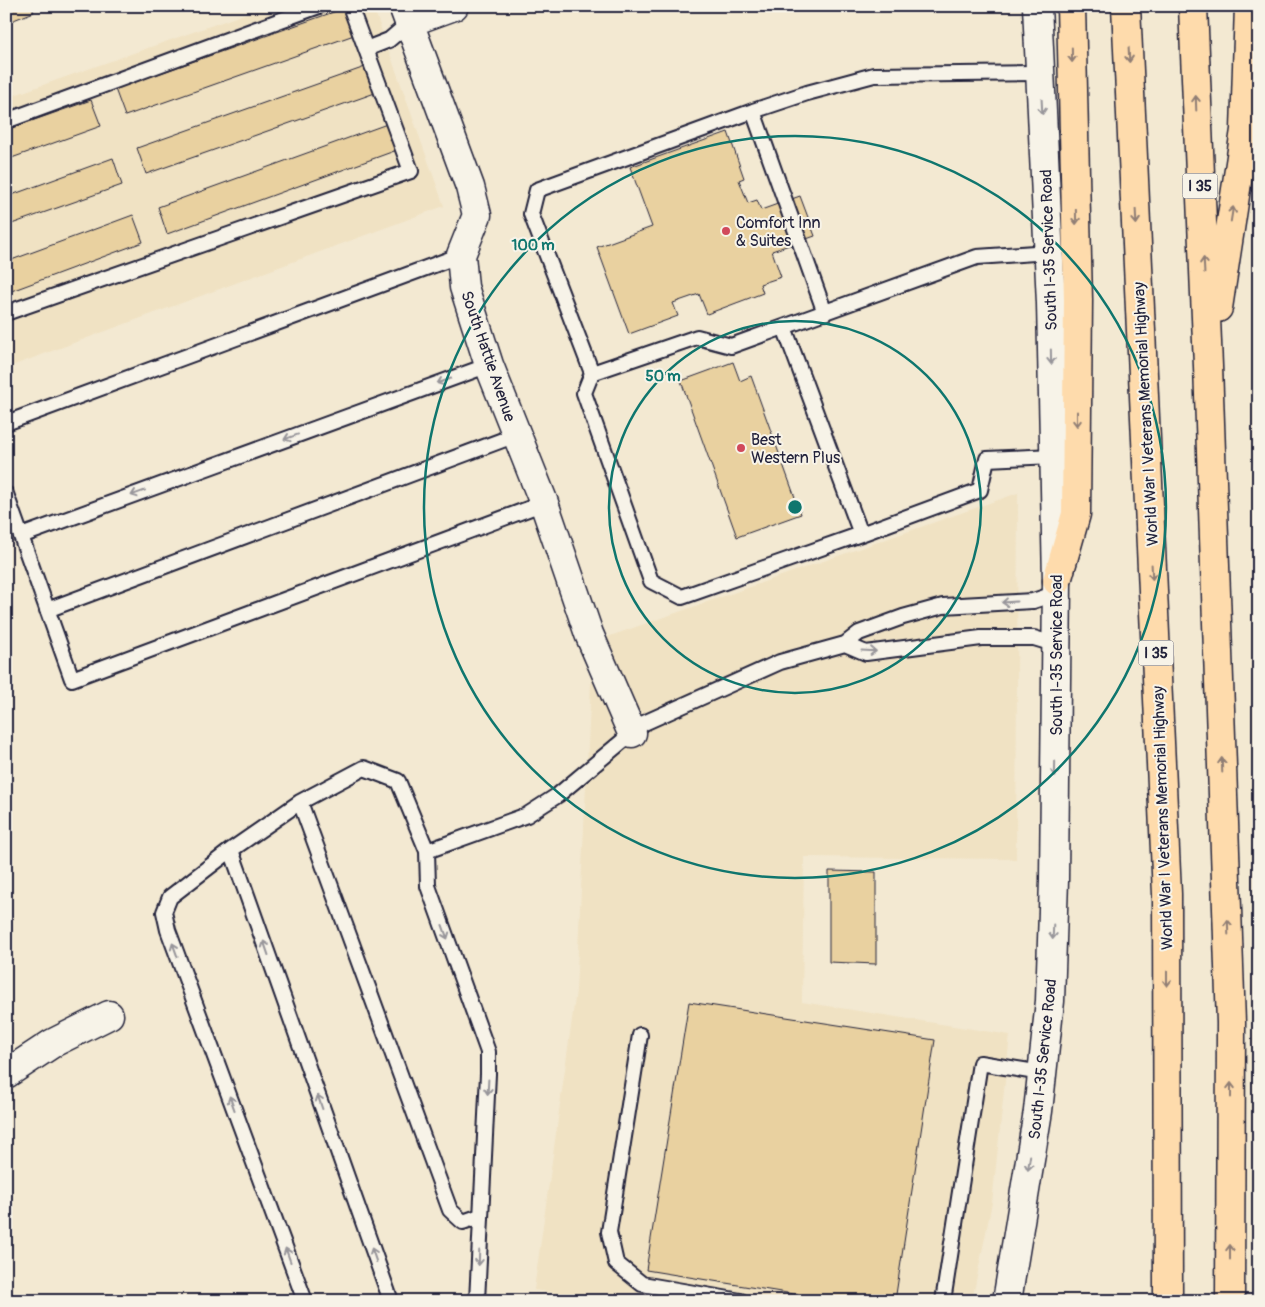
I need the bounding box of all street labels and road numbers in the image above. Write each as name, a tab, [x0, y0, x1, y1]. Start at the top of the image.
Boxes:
street label: South I-35 Service Road	[1036, 169, 1062, 331]
road number: I 35	[1182, 174, 1218, 198]
street label: World War I Veterans Memorial Highway	[1129, 281, 1163, 546]
street label: South Hattie Avenue	[456, 288, 520, 424]
street label: South I-35 Service Road	[1047, 574, 1067, 736]
road number: I 35	[1138, 640, 1174, 666]
street label: World War I Veterans Memorial Highway	[1148, 685, 1178, 950]
street label: South I-35 Service Road	[1025, 978, 1061, 1140]

